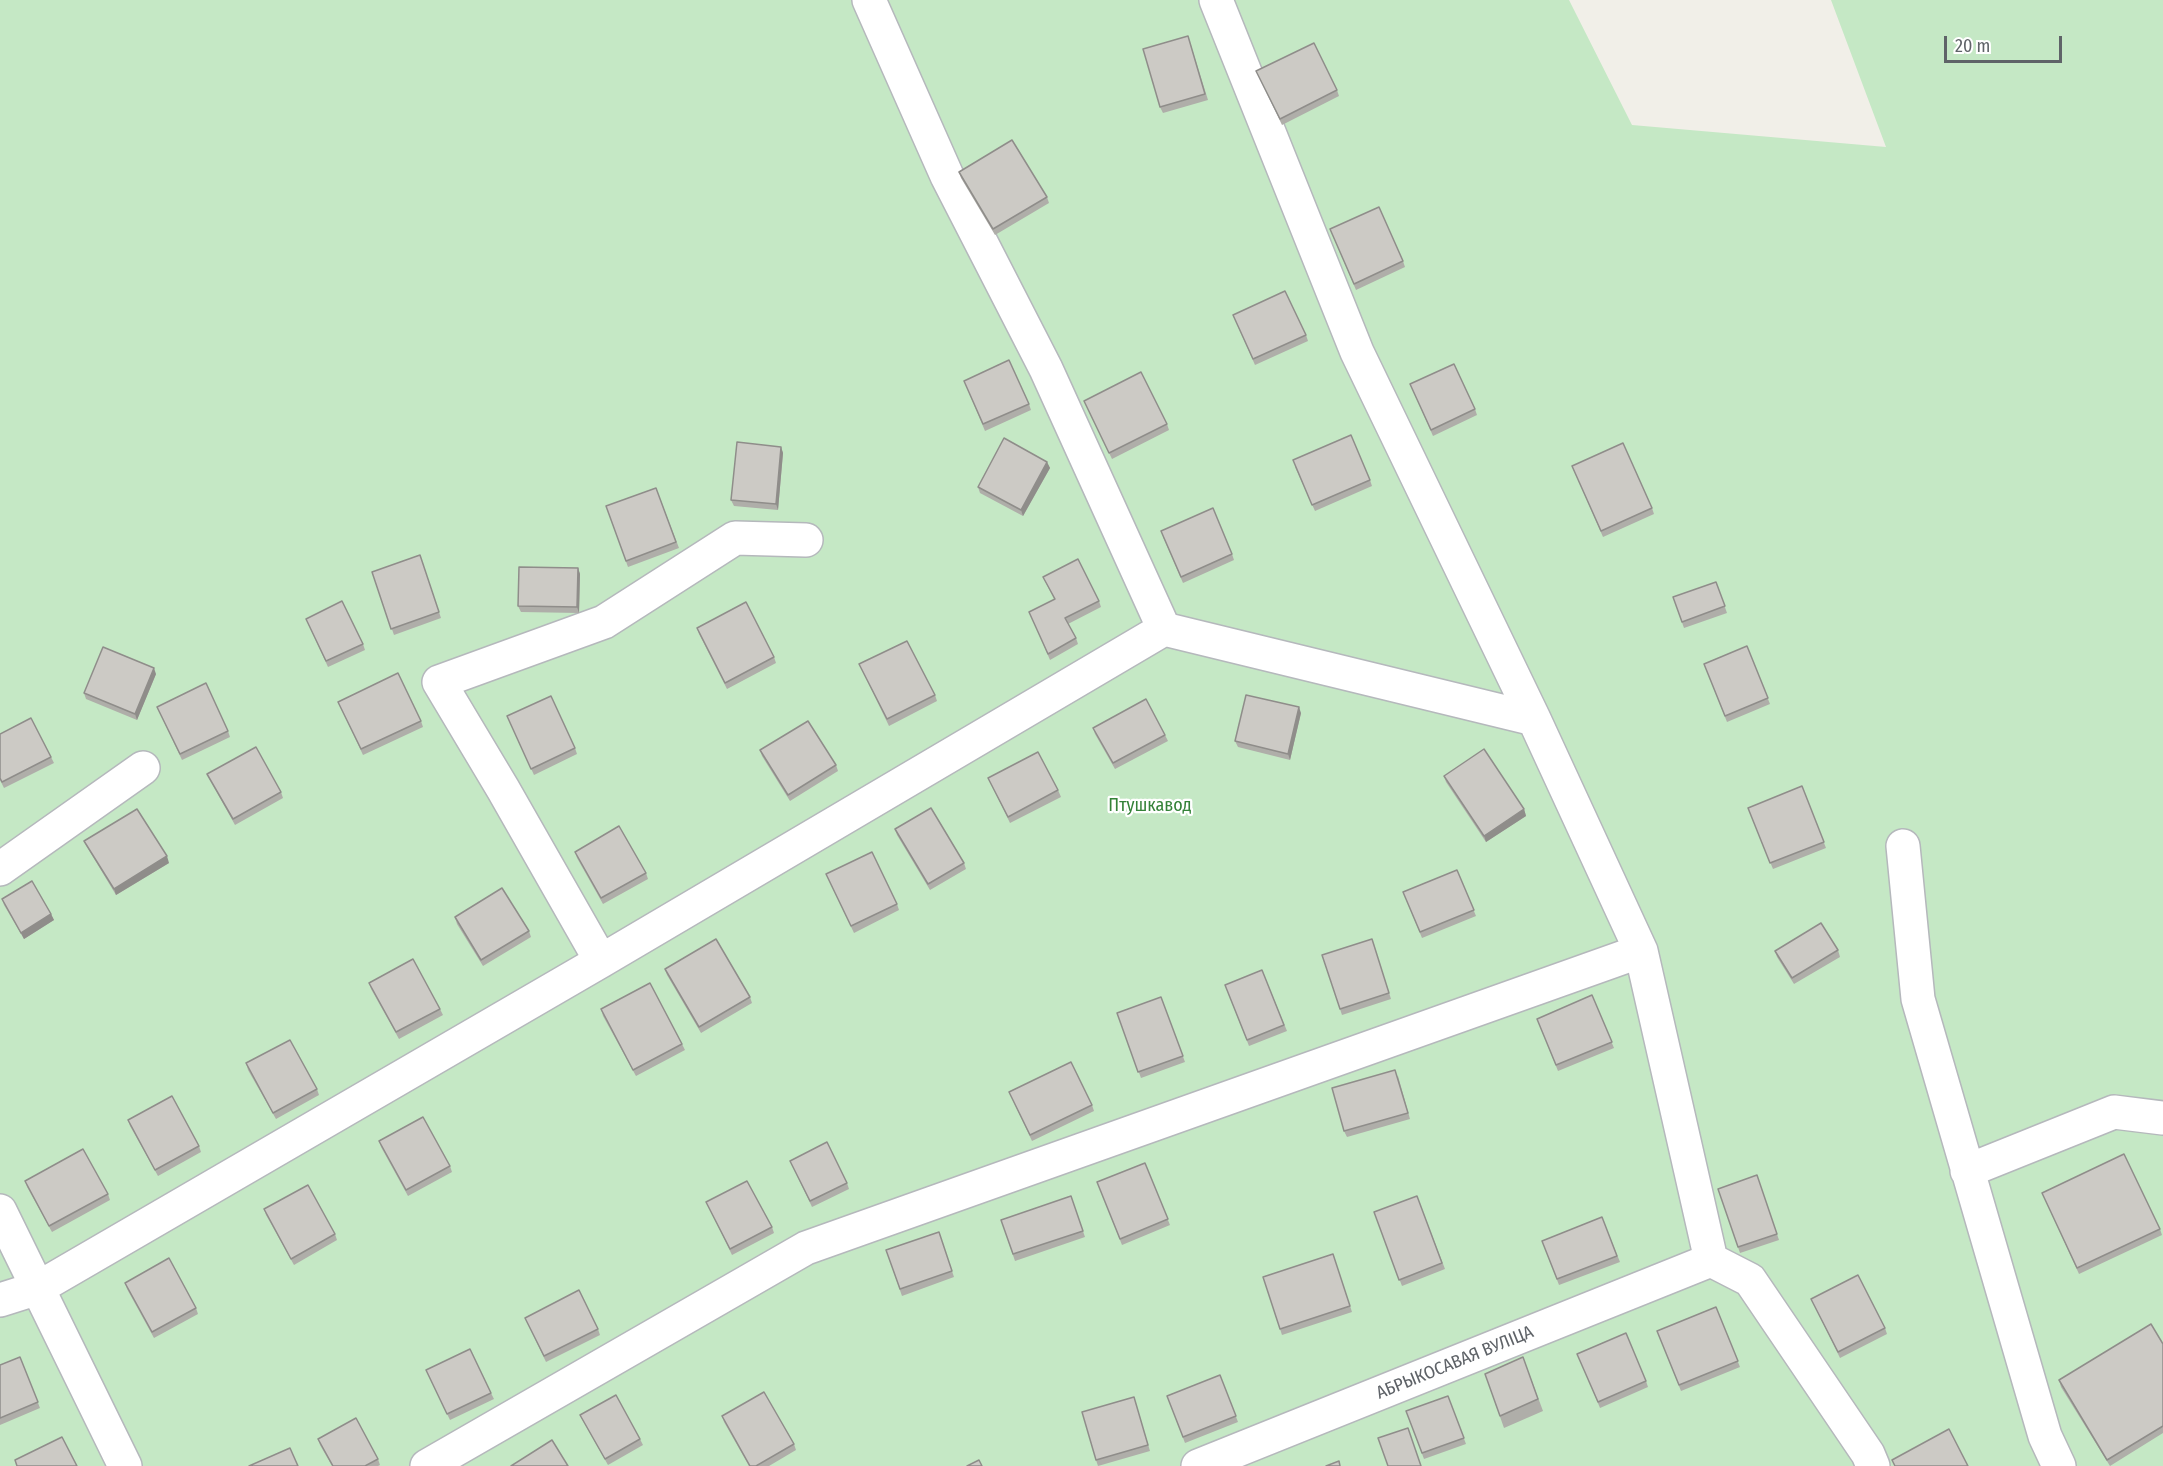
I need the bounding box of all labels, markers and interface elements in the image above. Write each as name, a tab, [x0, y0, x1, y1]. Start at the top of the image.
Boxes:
scale bar	[1947, 24, 2066, 62]
text: 20 m	[1955, 35, 1990, 57]
park label: Птушкавод	[1108, 795, 1192, 817]
street label: АБРЫКОСАВАЯ ВУЛІЦА	[1373, 1322, 1537, 1404]

